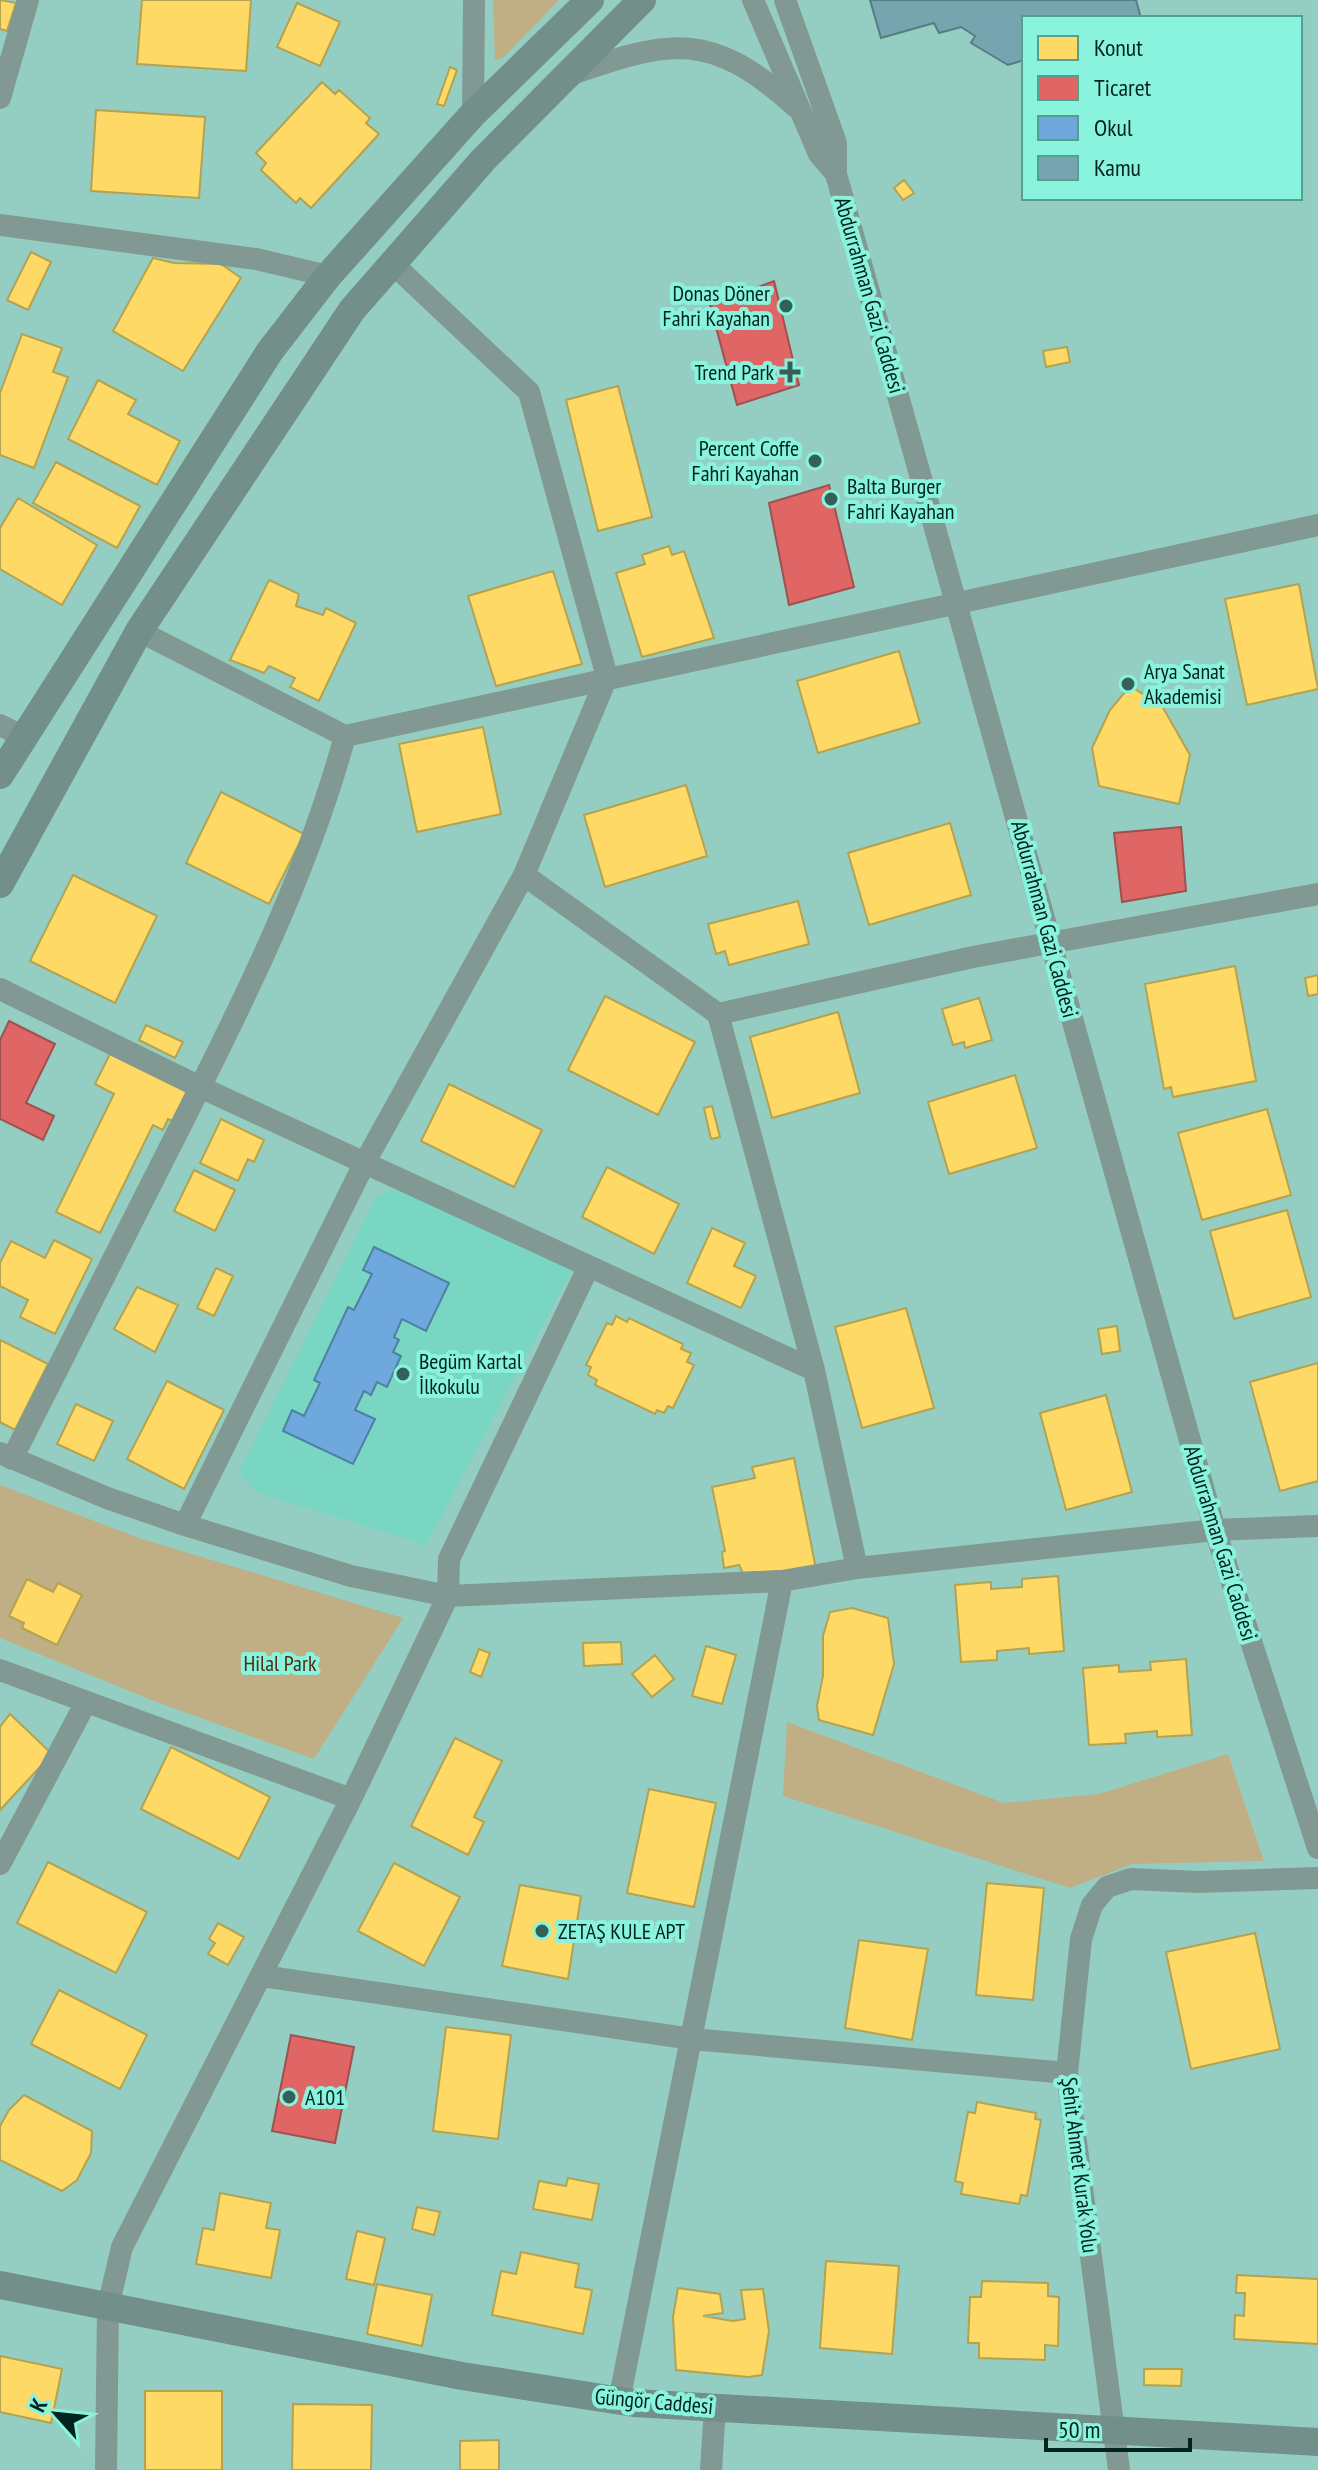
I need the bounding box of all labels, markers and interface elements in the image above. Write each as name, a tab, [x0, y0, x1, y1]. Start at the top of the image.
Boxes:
legend	[1022, 16, 1302, 200]
text: Konut	[1094, 32, 1143, 63]
text: Ticaret	[1094, 72, 1152, 103]
text: Okul	[1094, 112, 1133, 143]
text: Kamu	[1094, 152, 1141, 183]
street label: Abdurrahman Gazi Caddesi	[829, 194, 911, 396]
place label: Donas Döner Fahri Kayahan	[663, 279, 770, 332]
marker: Donas Döner Fahri Kayahan	[777, 297, 795, 315]
place label: Trend Park	[694, 358, 774, 386]
marker: Trend Park	[781, 363, 799, 381]
place label: Percent Coffe Fahri Kayahan	[692, 434, 799, 487]
marker: Percent Coffe Fahri Kayahan	[806, 452, 824, 470]
place label: Balta Burger Fahri Kayahan	[847, 472, 954, 525]
marker: Balta Burger Fahri Kayahan	[822, 490, 840, 508]
place label: Arya Sanat Akademisi	[1144, 657, 1225, 710]
marker: Arya Sanat Akademisi	[1119, 675, 1137, 693]
street label: Abdurrahman Gazi Caddesi	[1005, 817, 1085, 1021]
place label: Begüm Kartal İlkokulu	[419, 1347, 523, 1400]
marker: Begüm Kartal İlkokulu	[394, 1365, 412, 1383]
street label: Abdurrahman Gazi Caddesi	[1178, 1442, 1264, 1644]
park label: Hilal Park	[244, 1649, 317, 1677]
place label: ZETAŞ KULE APT	[558, 1917, 685, 1945]
marker: ZETAŞ KULE APT	[533, 1922, 551, 1940]
street label: Şehit Ahmet Kurak Yolu	[1055, 2076, 1105, 2254]
place label: A101	[305, 2083, 345, 2111]
marker: A101	[280, 2088, 298, 2106]
north arrow	[16, 2374, 96, 2454]
street label: Güngör Caddesi	[594, 2382, 714, 2420]
text: K	[23, 2393, 54, 2416]
scale bar	[1046, 2402, 1190, 2452]
text: 50 m	[1058, 2414, 1100, 2445]

